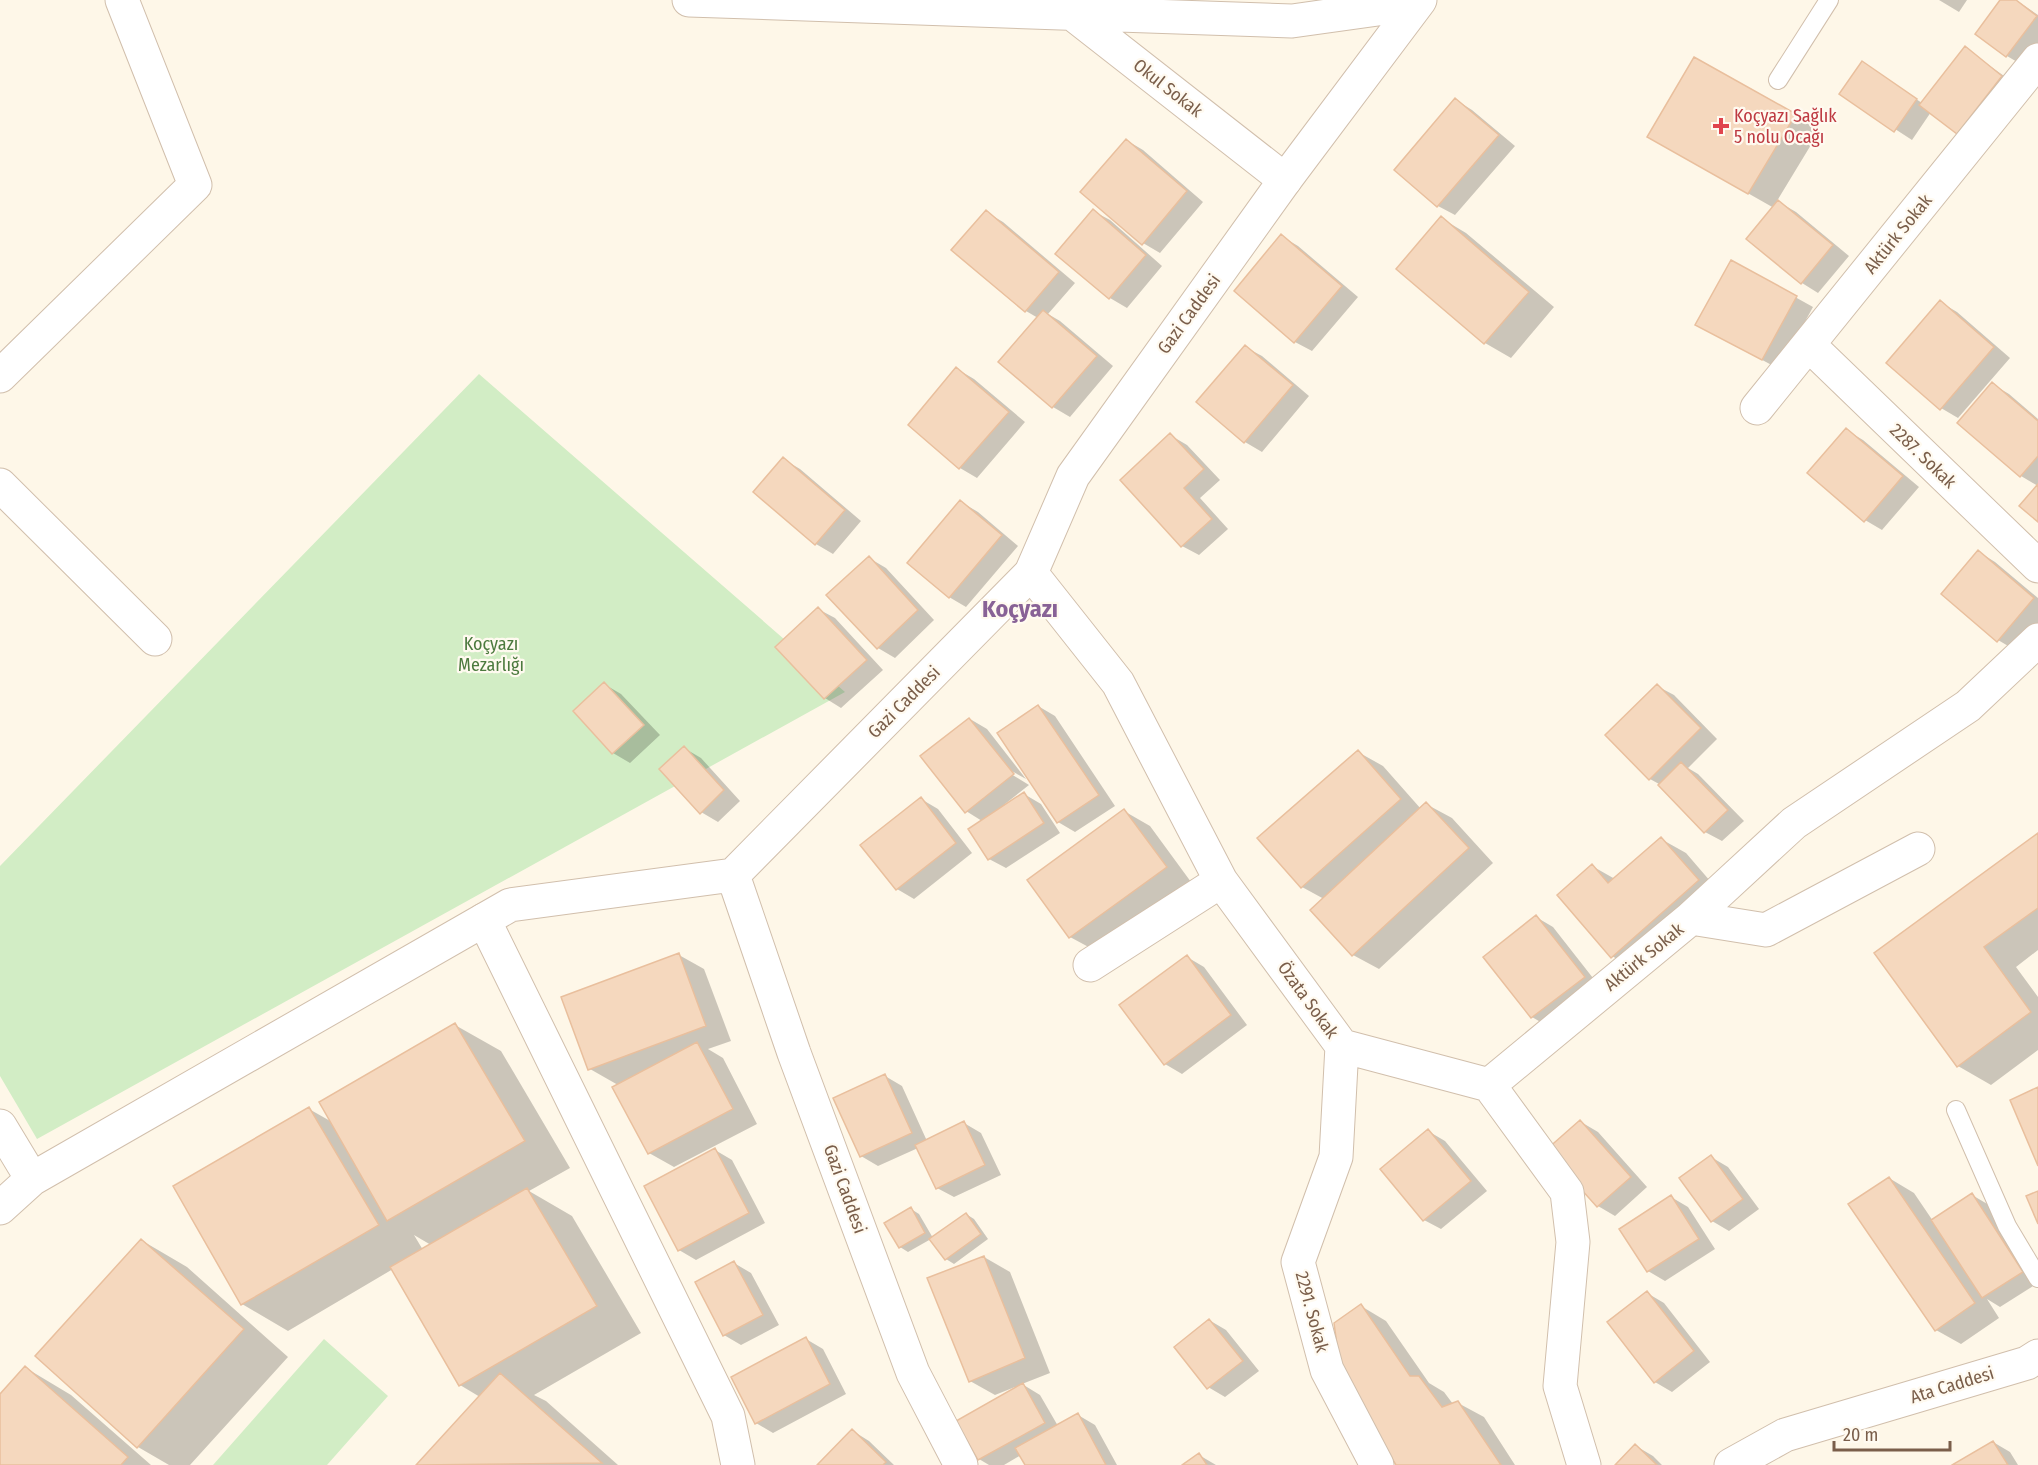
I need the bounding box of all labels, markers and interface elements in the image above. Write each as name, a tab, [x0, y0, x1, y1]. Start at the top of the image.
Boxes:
street label: Okul Sokak	[1129, 54, 1207, 122]
place label: Koçyazı Sağlık 5 nolu Ocağı	[1734, 105, 1837, 148]
marker: Koçyazı Sağlık 5 nolu Ocağı	[1712, 117, 1730, 135]
street label: Aktürk Sokak	[1859, 189, 1937, 278]
street label: Gazi Caddesi	[1153, 270, 1225, 358]
street label: 2287. Sokak	[1885, 419, 1961, 493]
district label: Koçyazı	[982, 595, 1058, 623]
park label: Koçyazı Mezarlığı	[458, 633, 524, 676]
street label: Gazi Caddesi	[863, 661, 945, 743]
street label: Aktürk Sokak	[1600, 918, 1689, 996]
street label: Özata Sokak	[1273, 957, 1344, 1043]
street label: Gazi Caddesi	[819, 1141, 871, 1237]
street label: 2291. Sokak	[1291, 1269, 1334, 1356]
street label: Ata Caddesi	[1907, 1362, 1997, 1408]
scale bar	[1834, 1414, 1950, 1452]
text: 20 m	[1843, 1424, 1878, 1446]

